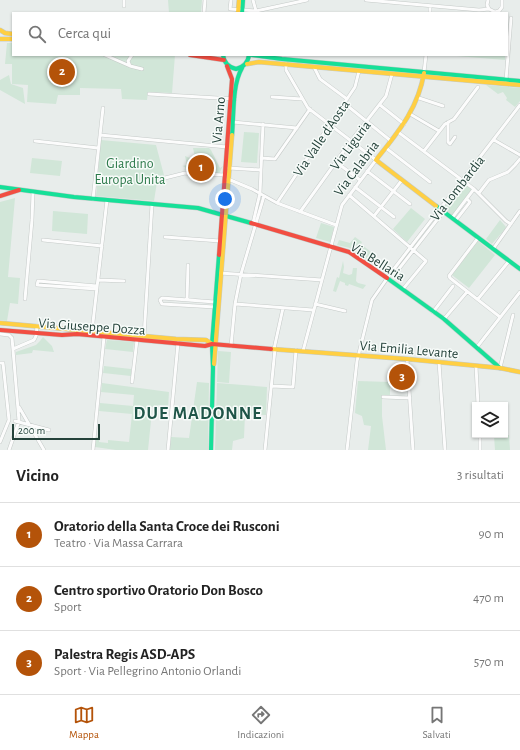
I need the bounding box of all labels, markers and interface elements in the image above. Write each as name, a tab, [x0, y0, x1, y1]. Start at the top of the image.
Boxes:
search box	[12, 12, 508, 56]
icon: search	[26, 23, 48, 45]
text: Cerca qui	[58, 26, 111, 41]
pin: 2	[49, 57, 75, 87]
street label: Via Arno	[210, 96, 228, 144]
street label: Via Valle d'Aosta	[291, 97, 353, 179]
street label: Via Liguria	[328, 118, 374, 173]
street label: Via Calabria	[332, 138, 382, 199]
pin: 1	[188, 153, 214, 183]
street label: Via Lombardia	[428, 153, 488, 224]
park label: Giardino Europa Unita	[95, 157, 166, 187]
your location	[215, 189, 235, 209]
street label: Via Bellaria	[348, 240, 408, 284]
street label: Via Giuseppe Dozza	[38, 316, 146, 338]
street label: Via Emilia Levante	[359, 339, 459, 361]
pin: 3	[389, 362, 415, 392]
map controls	[472, 402, 508, 438]
button: layers	[472, 402, 508, 438]
district label: DUE MADONNE	[134, 405, 262, 423]
scale bar	[12, 422, 100, 441]
text: 200 m	[18, 425, 45, 436]
text: Vicino	[16, 467, 59, 484]
text: 3 risultati	[457, 469, 504, 482]
text: Oratorio della Santa Croce dei Rusconi	[54, 519, 280, 534]
text: 1	[27, 528, 31, 541]
text: 90 m	[478, 528, 504, 541]
text: Teatro · Via Massa Carrara	[54, 537, 183, 550]
text: Centro sportivo Oratorio Don Bosco	[54, 583, 263, 598]
text: 2	[26, 592, 32, 605]
text: 470 m	[473, 592, 504, 605]
text: Sport	[54, 601, 81, 614]
text: Palestra Regis ASD-APS	[54, 647, 195, 662]
text: 3	[26, 656, 32, 669]
text: 570 m	[474, 656, 504, 669]
text: Sport · Via Pellegrino Antonio Orlandi	[54, 665, 242, 678]
tab: Mappa	[69, 704, 99, 741]
tab: Indicazioni	[237, 704, 284, 741]
tab: Salvati	[422, 704, 451, 741]

